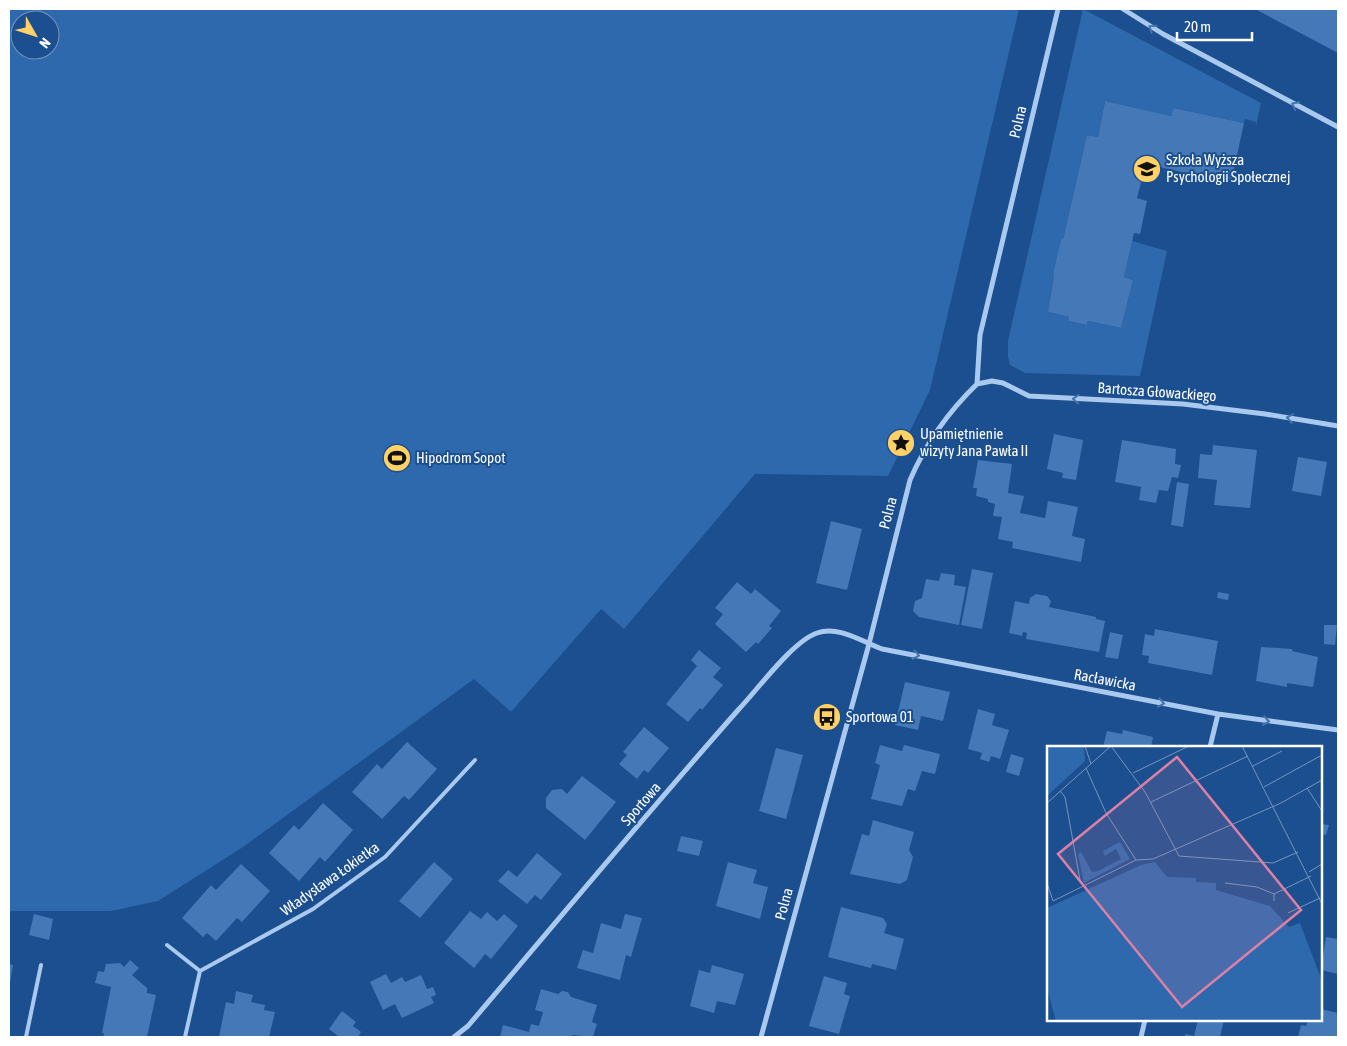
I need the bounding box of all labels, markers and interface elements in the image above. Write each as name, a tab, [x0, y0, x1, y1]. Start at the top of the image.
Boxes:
north arrow	[10, 10, 60, 60]
scale bar	[1177, 10, 1252, 42]
text: 20 m	[1184, 18, 1211, 35]
one-way arrow	[1148, 24, 1157, 34]
text: N	[36, 35, 54, 51]
one-way arrow	[1291, 101, 1300, 111]
street label: Polna	[1006, 104, 1029, 140]
place label: Szkoła Wyższa Psychologii Społecznej	[1166, 151, 1290, 185]
school or university icon: Szkoła Wyższa Psychologii Społecznej	[1132, 154, 1162, 184]
street label: Bartosza Głowackiego	[1097, 379, 1217, 404]
one-way arrow	[1072, 394, 1080, 405]
one-way arrow	[1286, 413, 1295, 423]
place label: Upamiętnienie wizyty Jana Pawła II	[920, 425, 1028, 459]
place icon: Upamiętnienie wizyty Jana Pawła II	[886, 428, 916, 458]
sports icon: Hipodrom Sopot	[382, 443, 412, 473]
place label: Hipodrom Sopot	[416, 449, 506, 466]
street label: Polna	[875, 495, 900, 531]
one-way arrow	[911, 650, 920, 660]
street label: Racławicka	[1073, 665, 1137, 694]
one-way arrow	[1157, 698, 1165, 708]
bus stop icon: Sportowa 01	[812, 702, 842, 732]
place label: Sportowa 01	[846, 708, 914, 725]
one-way arrow	[1262, 715, 1270, 726]
inset map	[1047, 746, 1322, 1021]
street label: Sportowa	[617, 779, 664, 829]
street label: Władysława Łokietka	[277, 838, 382, 919]
street label: Polna	[771, 886, 796, 922]

